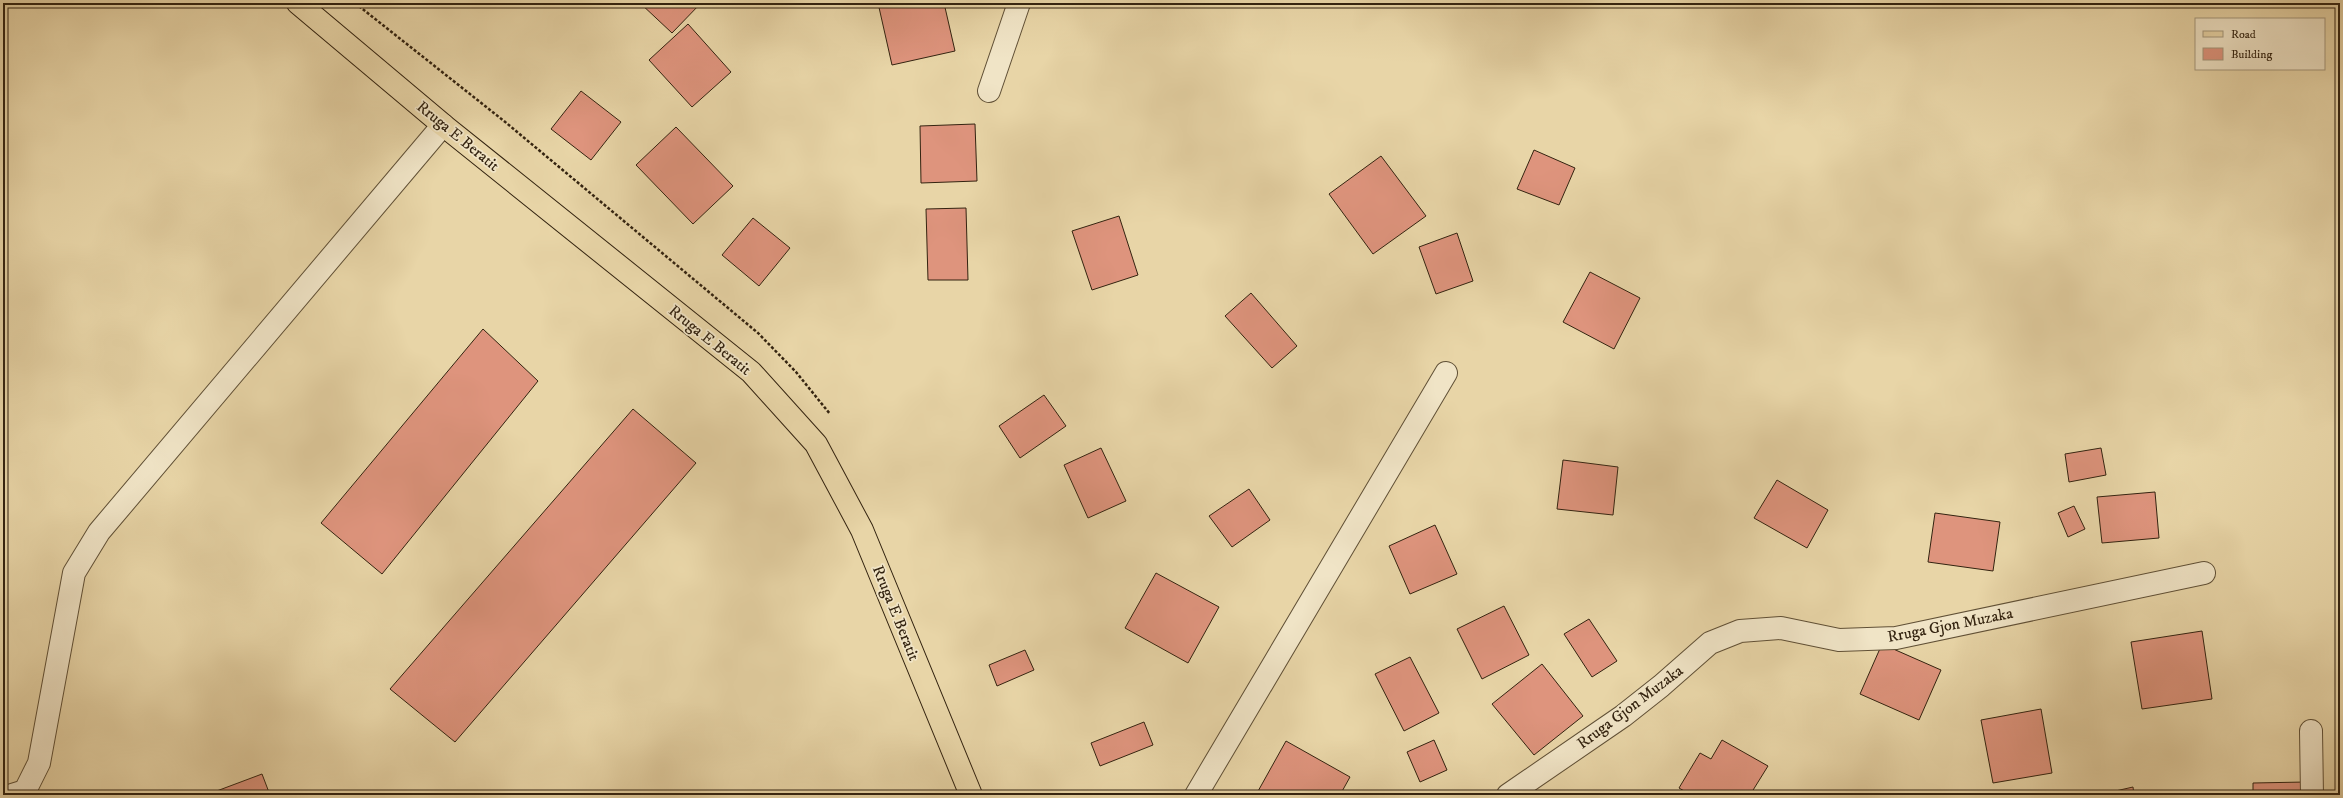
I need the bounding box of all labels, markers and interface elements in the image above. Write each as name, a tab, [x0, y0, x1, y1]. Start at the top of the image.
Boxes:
legend	[2195, 18, 2325, 70]
text: Road	[2231, 27, 2256, 42]
text: Building	[2231, 47, 2272, 62]
street label: Rruga E Beratit	[412, 96, 504, 176]
street label: Rruga E Beratit	[664, 300, 756, 380]
street label: Rruga E Beratit	[868, 562, 924, 664]
street label: Rruga Gjon Muzaka	[1886, 603, 2015, 647]
street label: Rruga Gjon Muzaka	[1573, 661, 1687, 753]

